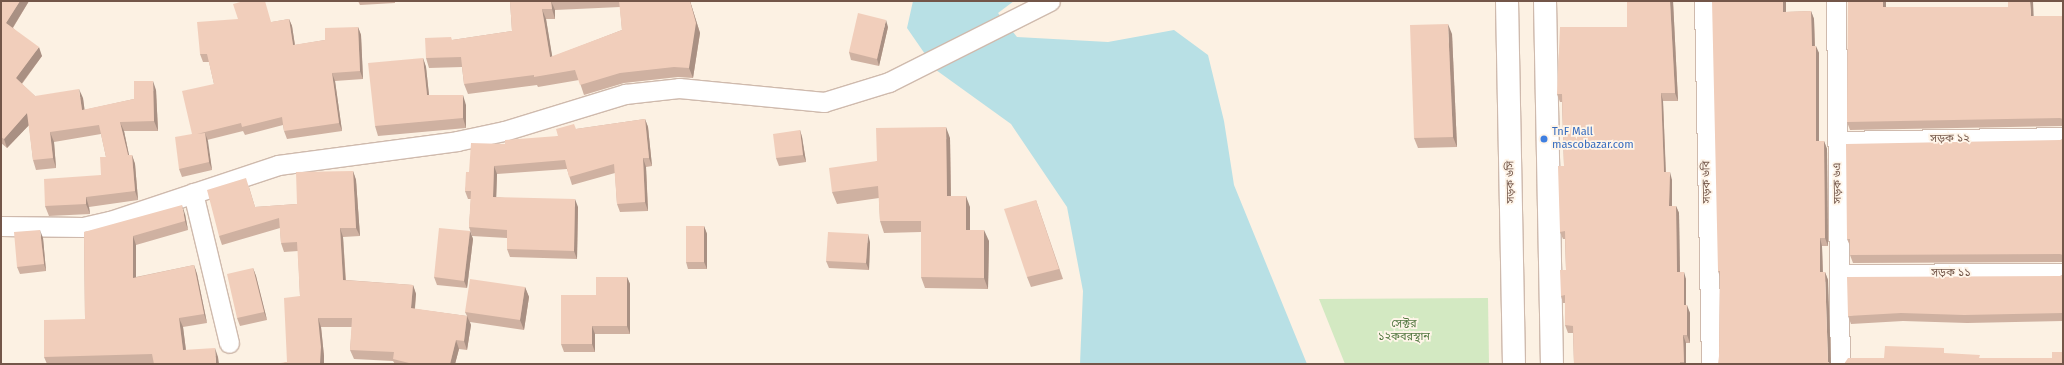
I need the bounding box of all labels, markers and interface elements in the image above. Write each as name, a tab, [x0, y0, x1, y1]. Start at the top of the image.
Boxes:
place label: TnF Mall mascobazar.com	[1552, 126, 1634, 152]
street label: সড়ক ১২	[1930, 132, 1970, 146]
marker: TnF Mall mascobazar.com	[1539, 134, 1549, 144]
street label: সড়ক ৬সি	[1504, 161, 1518, 203]
street label: সড়ক ৬বি	[1700, 161, 1714, 203]
street label: সড়ক ৬এ	[1831, 162, 1845, 204]
street label: সড়ক ১১	[1931, 266, 1971, 280]
park label: সেক্টর ১২কবরস্থান	[1378, 318, 1430, 344]

